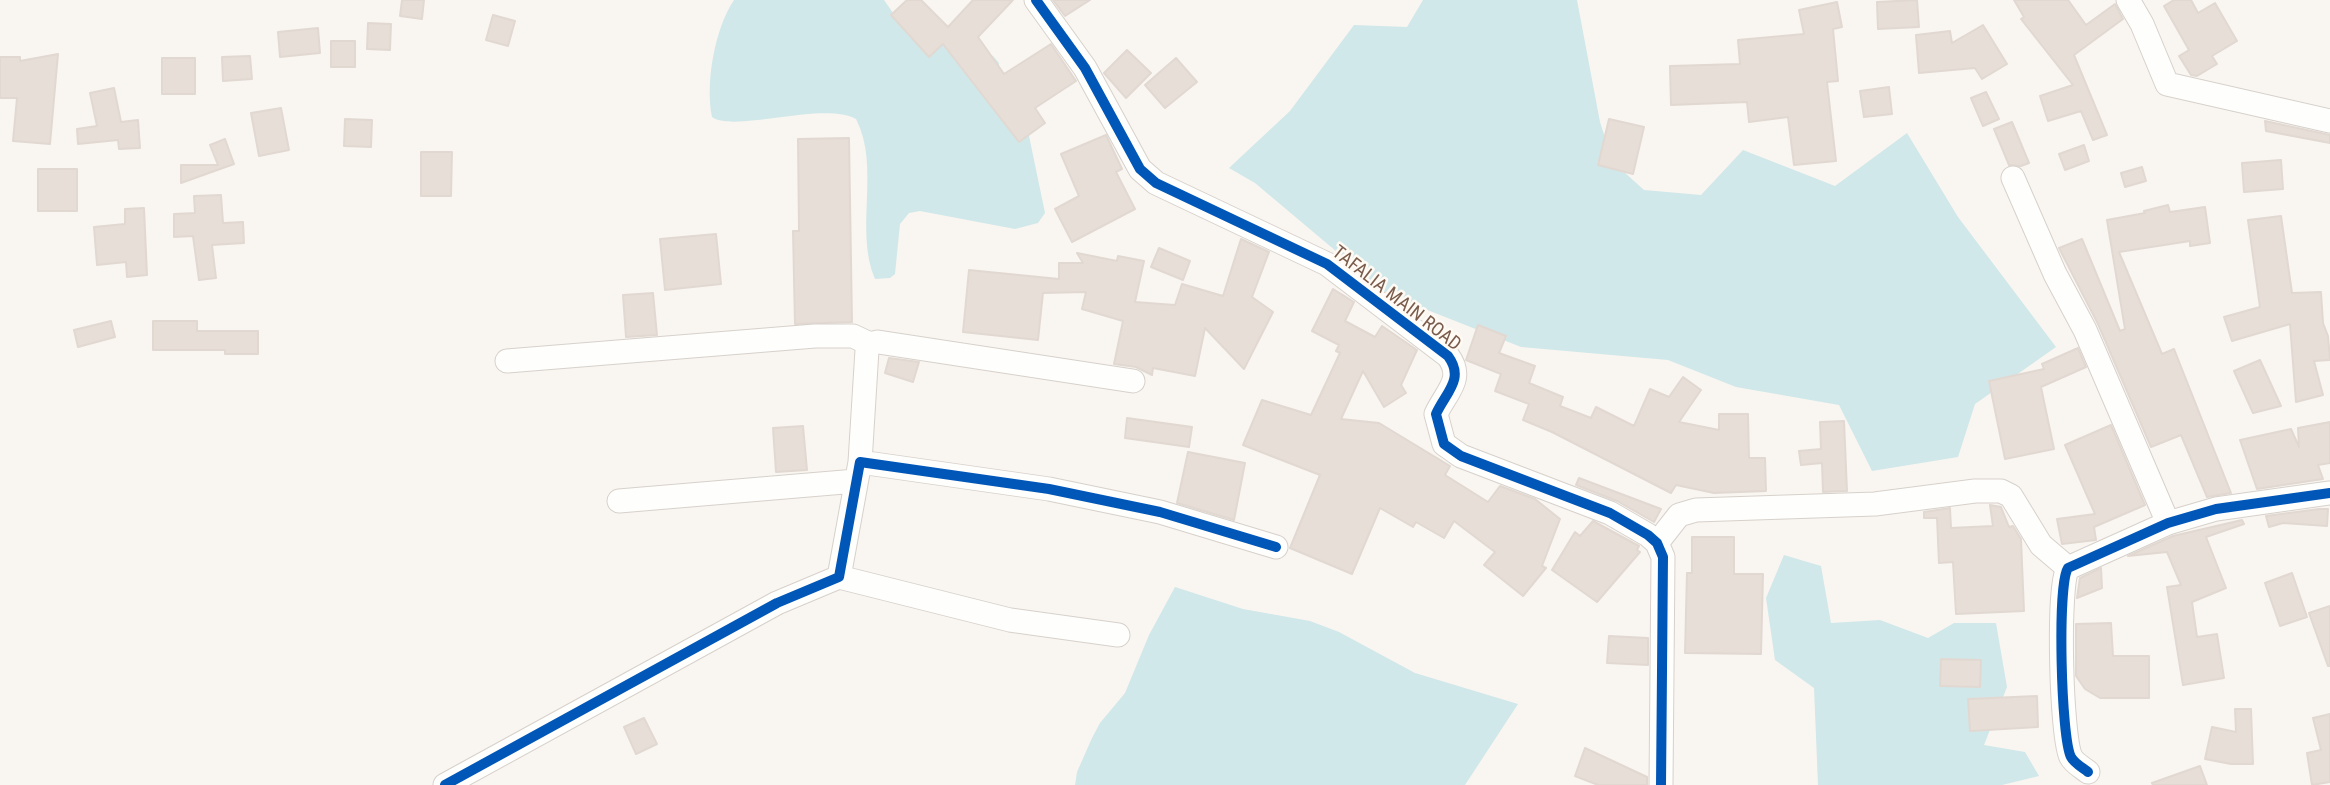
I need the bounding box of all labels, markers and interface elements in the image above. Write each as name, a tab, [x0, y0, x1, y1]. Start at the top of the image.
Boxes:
street label: TAFALIA MAIN ROAD	[1327, 242, 1465, 356]

